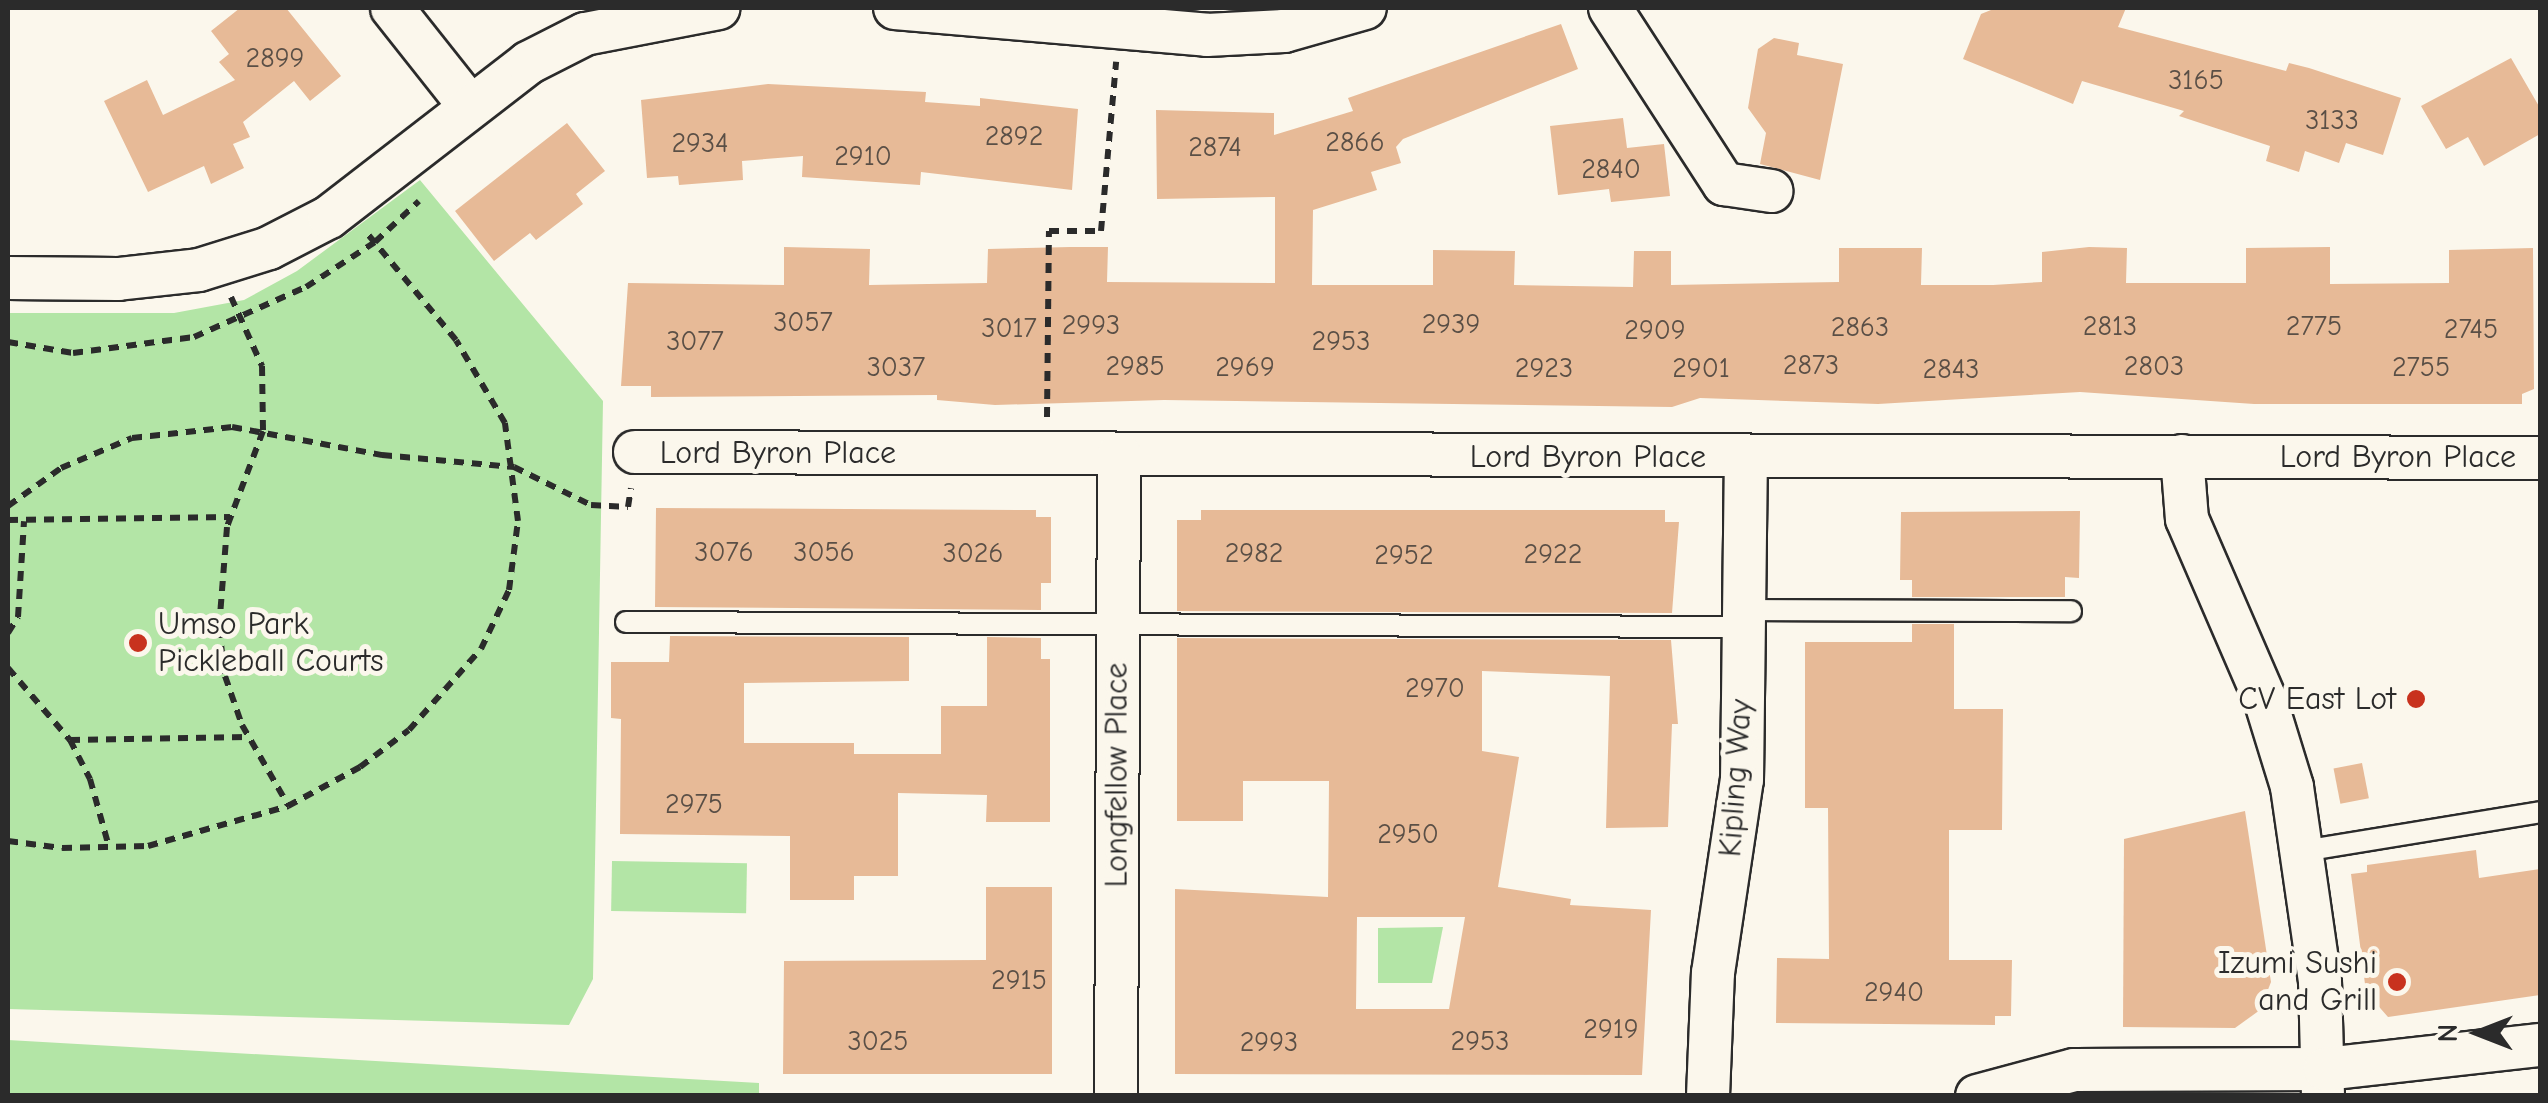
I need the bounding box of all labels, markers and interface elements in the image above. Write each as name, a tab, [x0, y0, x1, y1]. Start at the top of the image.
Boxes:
house number: 2899	[246, 41, 304, 75]
house number: 3165	[2168, 63, 2224, 97]
house number: 3133	[2305, 103, 2359, 137]
house number: 2892	[985, 119, 1043, 153]
house number: 2866	[1325, 125, 1385, 159]
house number: 2934	[671, 126, 729, 160]
house number: 2874	[1188, 130, 1242, 164]
house number: 2910	[834, 139, 892, 173]
house number: 2840	[1581, 152, 1641, 186]
house number: 3057	[773, 305, 833, 339]
house number: 2939	[1422, 307, 1480, 341]
house number: 2993	[1062, 308, 1120, 342]
house number: 2813	[2083, 309, 2137, 343]
house number: 2775	[2286, 309, 2342, 343]
house number: 2863	[1831, 310, 1889, 344]
house number: 3017	[981, 311, 1037, 345]
house number: 2745	[2444, 312, 2498, 346]
house number: 2909	[1624, 313, 1686, 347]
house number: 3077	[666, 324, 724, 358]
house number: 2953	[1312, 324, 1370, 358]
house number: 2873	[1783, 348, 1839, 382]
house number: 2985	[1105, 349, 1165, 383]
house number: 2803	[2124, 349, 2184, 383]
house number: 3037	[867, 350, 925, 384]
house number: 2969	[1215, 350, 1275, 384]
house number: 2755	[2392, 350, 2450, 384]
house number: 2923	[1515, 351, 1573, 385]
house number: 2901	[1672, 351, 1730, 385]
house number: 2843	[1923, 352, 1979, 386]
street label: Lord Byron Place	[660, 434, 896, 472]
street label: Lord Byron Place	[1470, 438, 1706, 476]
street label: Lord Byron Place	[2280, 438, 2516, 476]
house number: 3076	[694, 535, 754, 569]
house number: 3056	[793, 535, 855, 569]
house number: 3026	[942, 536, 1004, 570]
house number: 2982	[1225, 536, 1283, 570]
house number: 2922	[1524, 537, 1582, 571]
house number: 2952	[1374, 538, 1434, 572]
place label: Umso Park Pickleball Courts	[158, 606, 384, 681]
marker: Umso Park Pickleball Courts	[127, 632, 149, 654]
street label: Longfellow Place	[1098, 663, 1136, 887]
house number: 2970	[1405, 671, 1465, 705]
place label: CV East Lot	[2238, 680, 2396, 718]
marker: CV East Lot	[2405, 688, 2427, 710]
street label: Kipling Way	[1711, 698, 1761, 858]
house number: 2975	[665, 787, 723, 821]
house number: 2950	[1377, 817, 1439, 851]
place label: Izumi Sushi and Grill	[2218, 945, 2377, 1020]
house number: 2915	[991, 963, 1047, 997]
marker: Izumi Sushi and Grill	[2386, 971, 2408, 993]
house number: 2940	[1864, 975, 1924, 1009]
north arrow	[2428, 983, 2528, 1083]
house number: 2919	[1583, 1012, 1639, 1046]
house number: 3025	[847, 1024, 909, 1058]
house number: 2953	[1451, 1024, 1509, 1058]
text: N	[2432, 1024, 2464, 1042]
house number: 2993	[1240, 1025, 1298, 1059]

